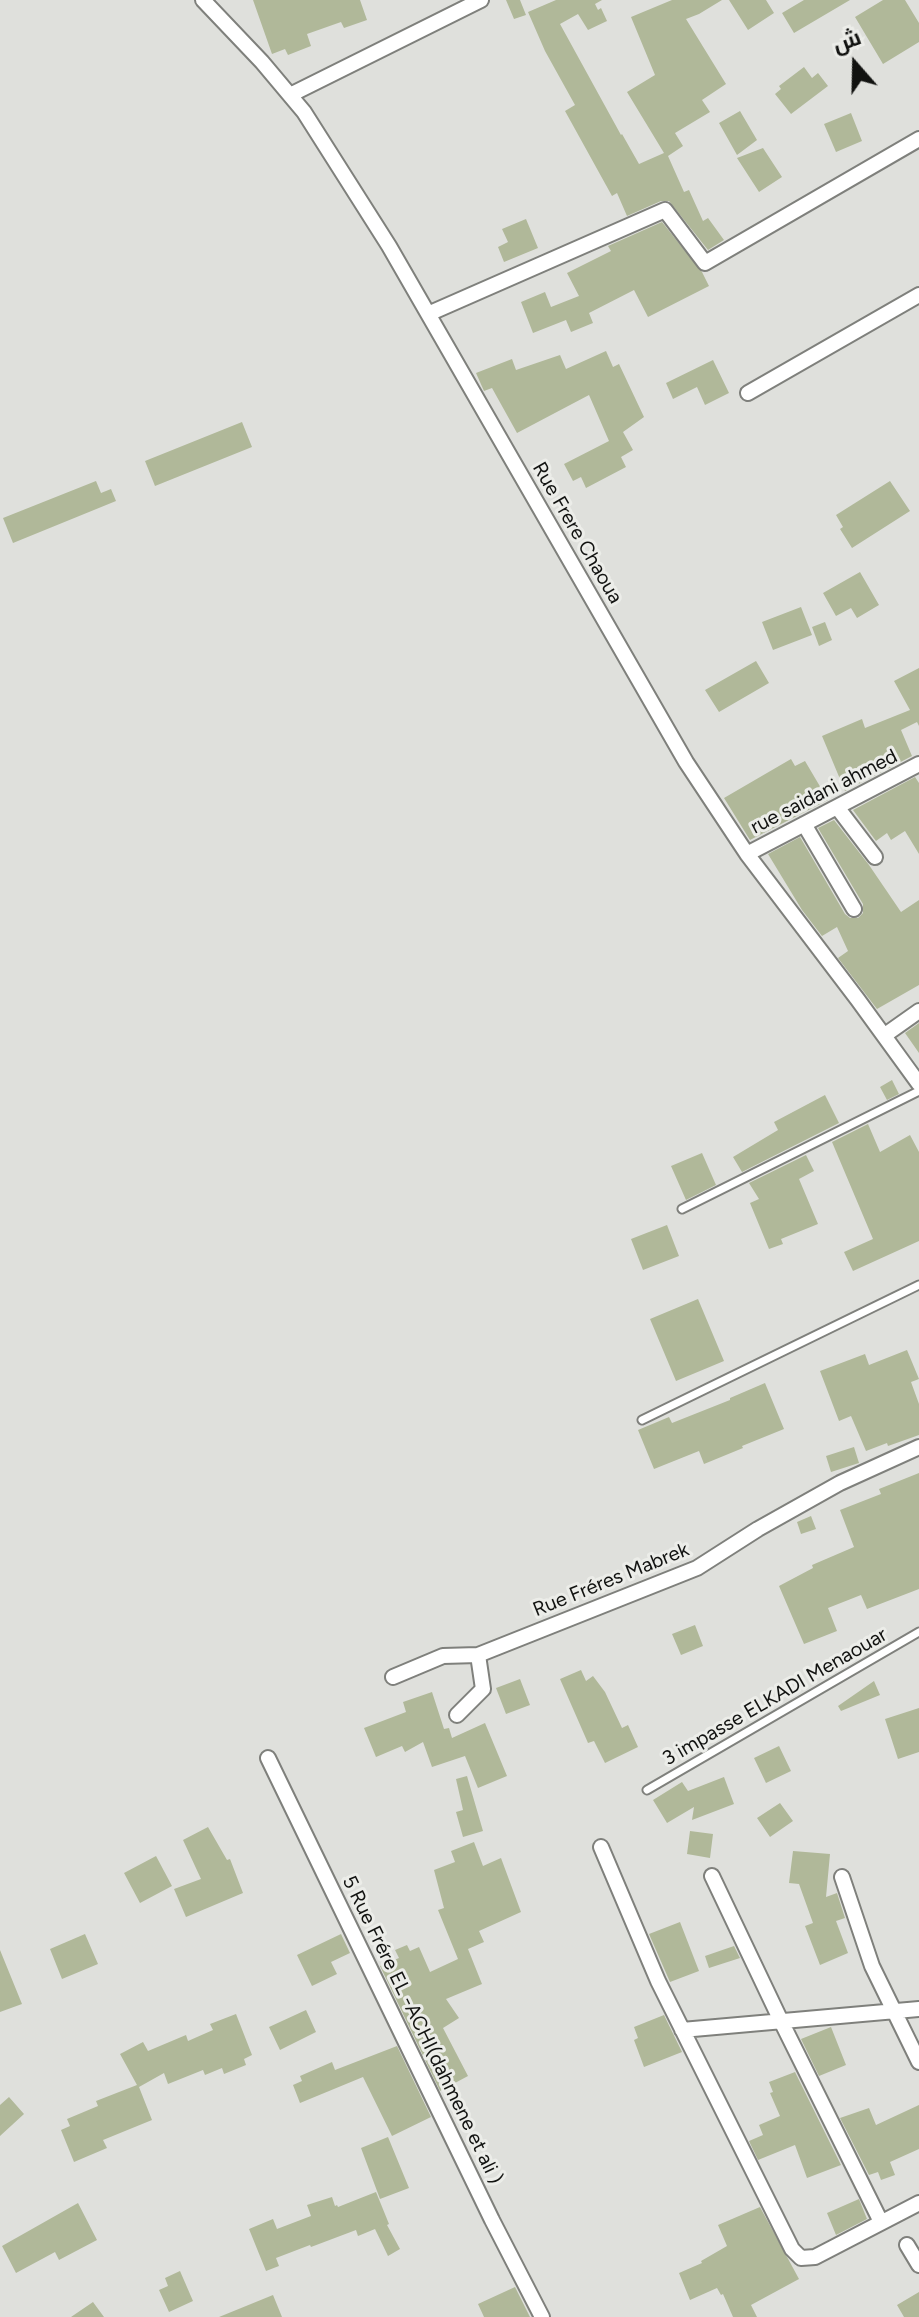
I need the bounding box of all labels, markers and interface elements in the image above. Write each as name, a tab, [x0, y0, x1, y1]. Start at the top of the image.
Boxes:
text: ش	[829, 23, 864, 58]
north arrow	[815, 24, 895, 104]
street label: Rue Frere Chaoua	[527, 458, 627, 608]
street label: rue saidani ahmed	[747, 745, 901, 839]
street label: Rue Fréres Mabrek	[530, 1538, 692, 1622]
street label: 3 impasse ELKADI Menaouar	[659, 1623, 891, 1771]
street label: 5 Rue Frére EL -ACHI(dahmene et ali )	[337, 1872, 507, 2188]

